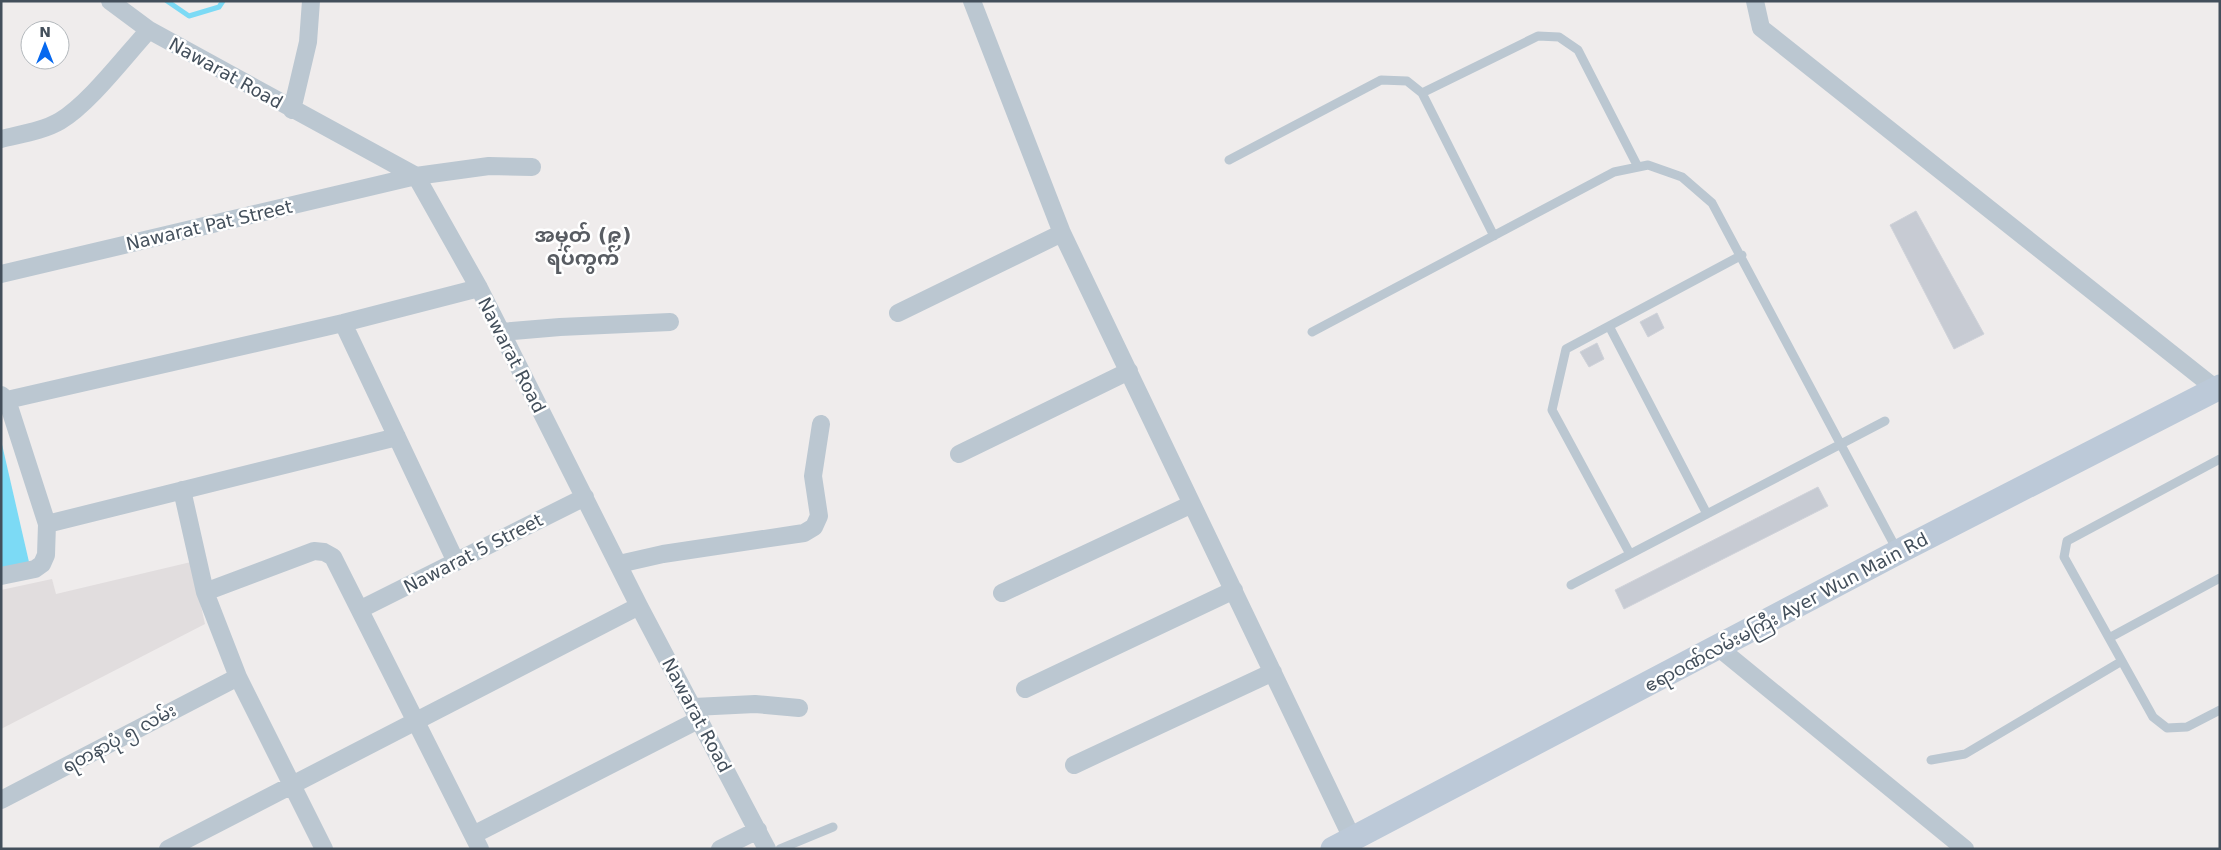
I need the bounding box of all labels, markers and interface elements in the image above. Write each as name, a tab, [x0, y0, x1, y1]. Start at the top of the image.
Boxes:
north arrow	[20, 20, 70, 70]
text: N	[39, 24, 51, 40]
street label: Nawarat Road	[166, 33, 286, 113]
street label: Nawarat Pat Street	[124, 196, 294, 254]
district label: အမှတ် (၉) ရပ်ကွက်	[535, 222, 631, 274]
street label: Nawarat Road	[474, 294, 550, 416]
street label: Nawarat 5 Street	[400, 509, 546, 597]
street label: ဧရာဝဏ်လမ်းမကြီး Ayer Wun Main Rd	[1639, 525, 1934, 700]
street label: Nawarat Road	[658, 654, 736, 776]
street label: ရတနာပုံ ၅ လမ်း	[58, 698, 182, 781]

